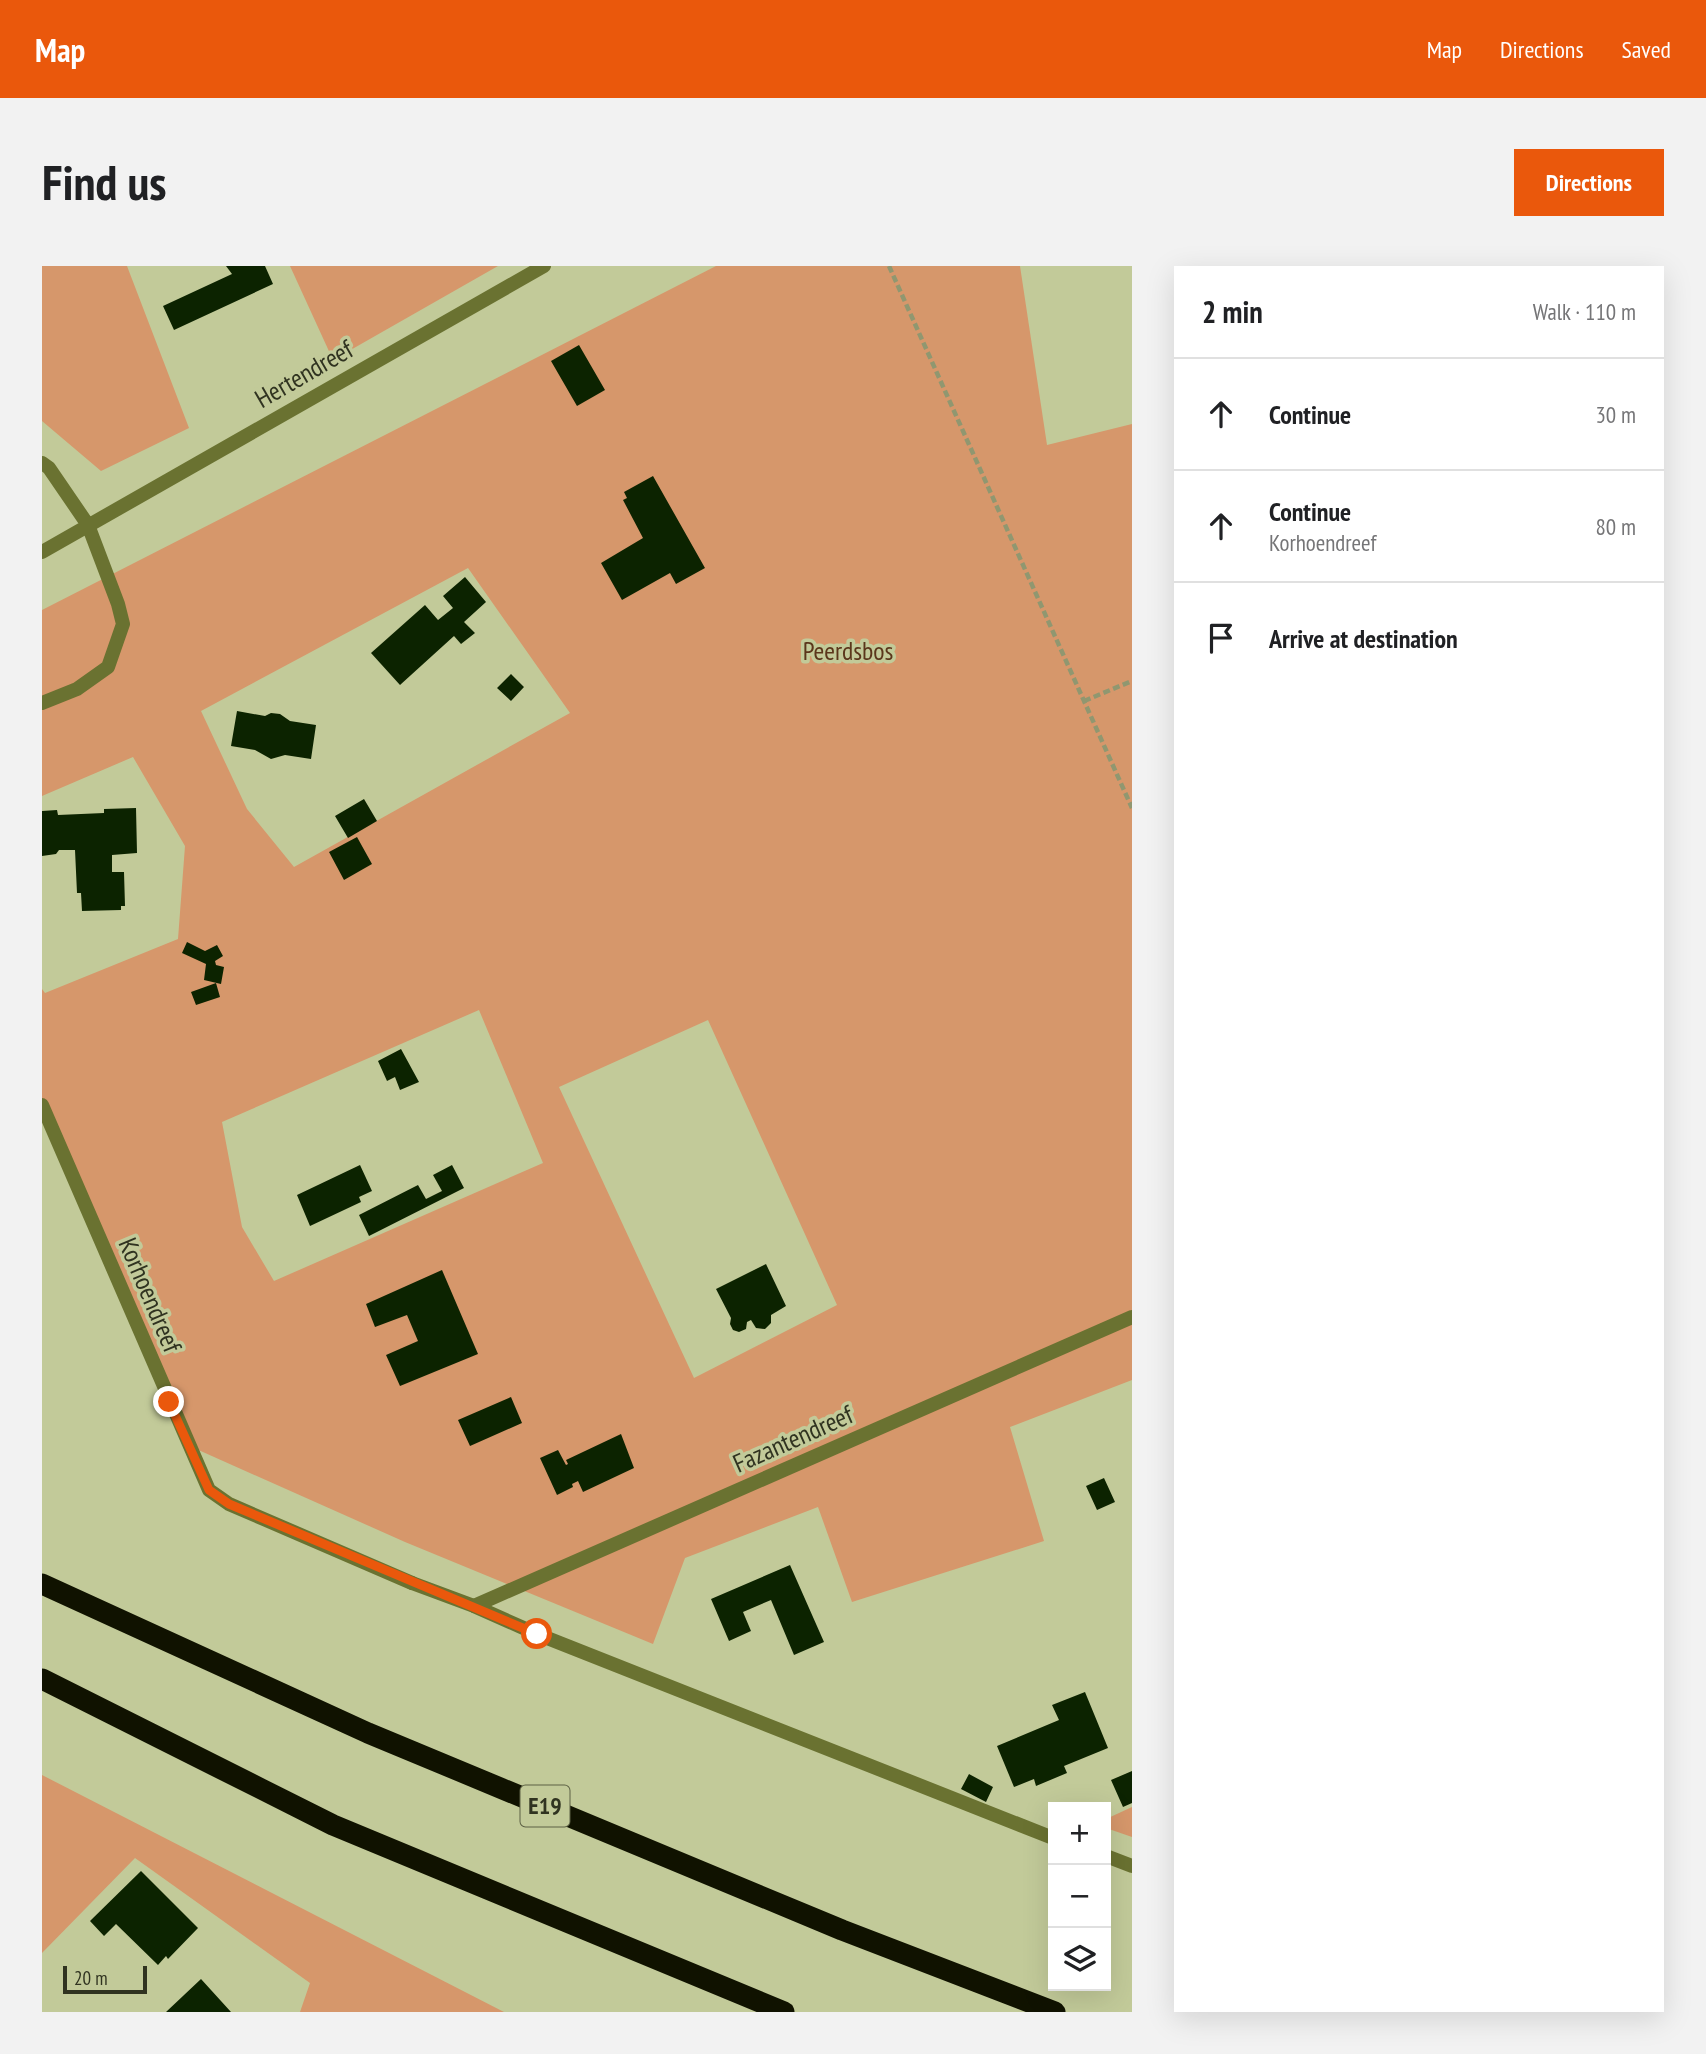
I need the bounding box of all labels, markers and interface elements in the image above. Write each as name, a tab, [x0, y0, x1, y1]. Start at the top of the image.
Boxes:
text: Map	[35, 28, 85, 71]
text: Map	[1427, 34, 1462, 65]
text: Directions	[1500, 34, 1584, 65]
text: Saved	[1622, 34, 1671, 65]
button: Directions	[1514, 149, 1664, 216]
text: Find us	[42, 150, 166, 214]
text: 2 min	[1202, 292, 1263, 331]
text: Walk · 110 m	[1533, 297, 1636, 326]
street label: Hertendreef	[249, 332, 360, 415]
icon: ahead	[1202, 395, 1240, 433]
text: Continue	[1269, 398, 1351, 431]
text: 30 m	[1595, 400, 1636, 429]
text: Continue	[1269, 495, 1351, 528]
icon: ahead	[1202, 507, 1240, 545]
text: 80 m	[1595, 512, 1636, 541]
text: Korhoendreef	[1269, 528, 1376, 557]
icon: arrive	[1202, 619, 1240, 657]
text: Arrive at destination	[1269, 622, 1458, 655]
park label: Peerdsbos	[803, 634, 893, 667]
street label: Korhoendreef	[112, 1233, 190, 1358]
route end	[153, 1386, 184, 1417]
street label: Fazantendreef	[728, 1397, 859, 1480]
route start	[521, 1618, 552, 1649]
road number: E19	[520, 1786, 570, 1826]
map controls	[1048, 1802, 1111, 1991]
button: +	[1048, 1802, 1111, 1865]
button: −	[1048, 1865, 1111, 1928]
button: layers	[1048, 1928, 1111, 1991]
scale bar	[63, 1963, 147, 1995]
text: 20 m	[74, 1966, 108, 1990]

